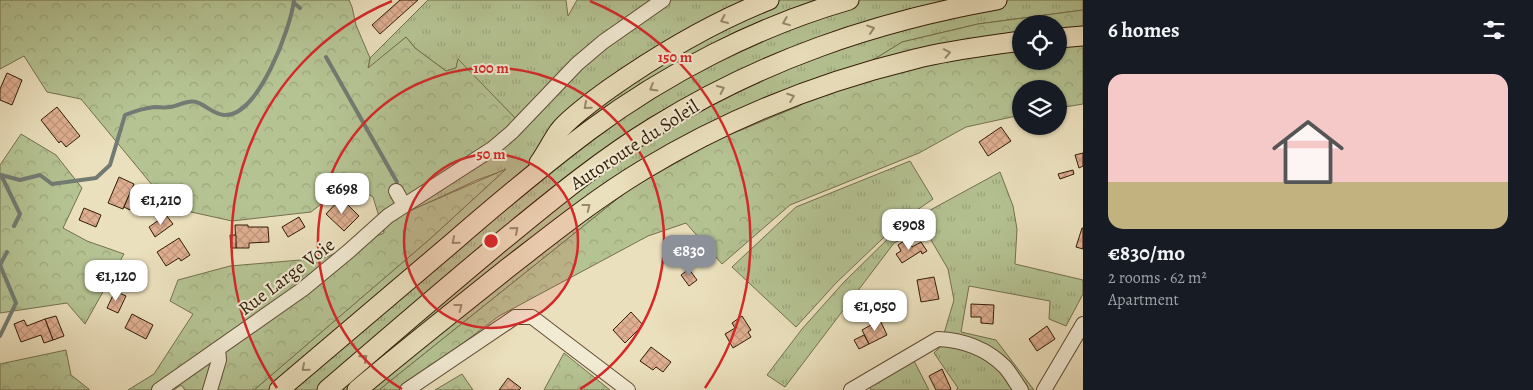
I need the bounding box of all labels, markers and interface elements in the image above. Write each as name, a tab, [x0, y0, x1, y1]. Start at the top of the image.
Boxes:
one-way arrow	[720, 13, 729, 24]
map controls	[1012, 15, 1067, 135]
button: locate	[1012, 15, 1067, 70]
one-way arrow	[782, 16, 791, 27]
text: 6 homes	[1108, 16, 1180, 44]
icon: filters	[1480, 16, 1508, 44]
one-way arrow	[866, 25, 875, 35]
text: 150 m	[658, 47, 693, 67]
one-way arrow	[943, 48, 952, 58]
text: 100 m	[473, 58, 509, 78]
button: layers	[1012, 80, 1067, 135]
one-way arrow	[650, 81, 659, 91]
one-way arrow	[715, 86, 724, 96]
street label: Autoroute du Soleil	[564, 93, 704, 197]
one-way arrow	[787, 93, 795, 103]
one-way arrow	[584, 100, 593, 109]
icon: home	[1263, 107, 1353, 197]
text: 50 m	[476, 144, 506, 164]
pin: €698	[312, 172, 372, 215]
text: €698	[326, 178, 358, 200]
pin: €1,210	[120, 184, 202, 226]
text: €1,210	[141, 189, 181, 211]
one-way arrow	[581, 204, 590, 212]
pin: €908	[879, 208, 939, 251]
text: €908	[893, 214, 925, 236]
one-way arrow	[509, 228, 518, 236]
street label: Rue Large Voie	[233, 232, 340, 322]
centre of rings	[482, 232, 500, 250]
pin: €830	[659, 234, 719, 277]
one-way arrow	[451, 235, 460, 244]
text: €830/mo	[1108, 239, 1185, 267]
text: €830	[673, 240, 705, 262]
pin: €1,120	[75, 260, 157, 302]
text: €1,120	[96, 265, 136, 287]
text: 2 rooms · 62 m²	[1108, 267, 1207, 289]
text: Apartment	[1108, 289, 1179, 311]
pin: €1,050	[834, 290, 916, 332]
text: €1,050	[854, 295, 896, 317]
one-way arrow	[453, 304, 463, 313]
one-way arrow	[359, 355, 368, 364]
one-way arrow	[301, 363, 310, 372]

